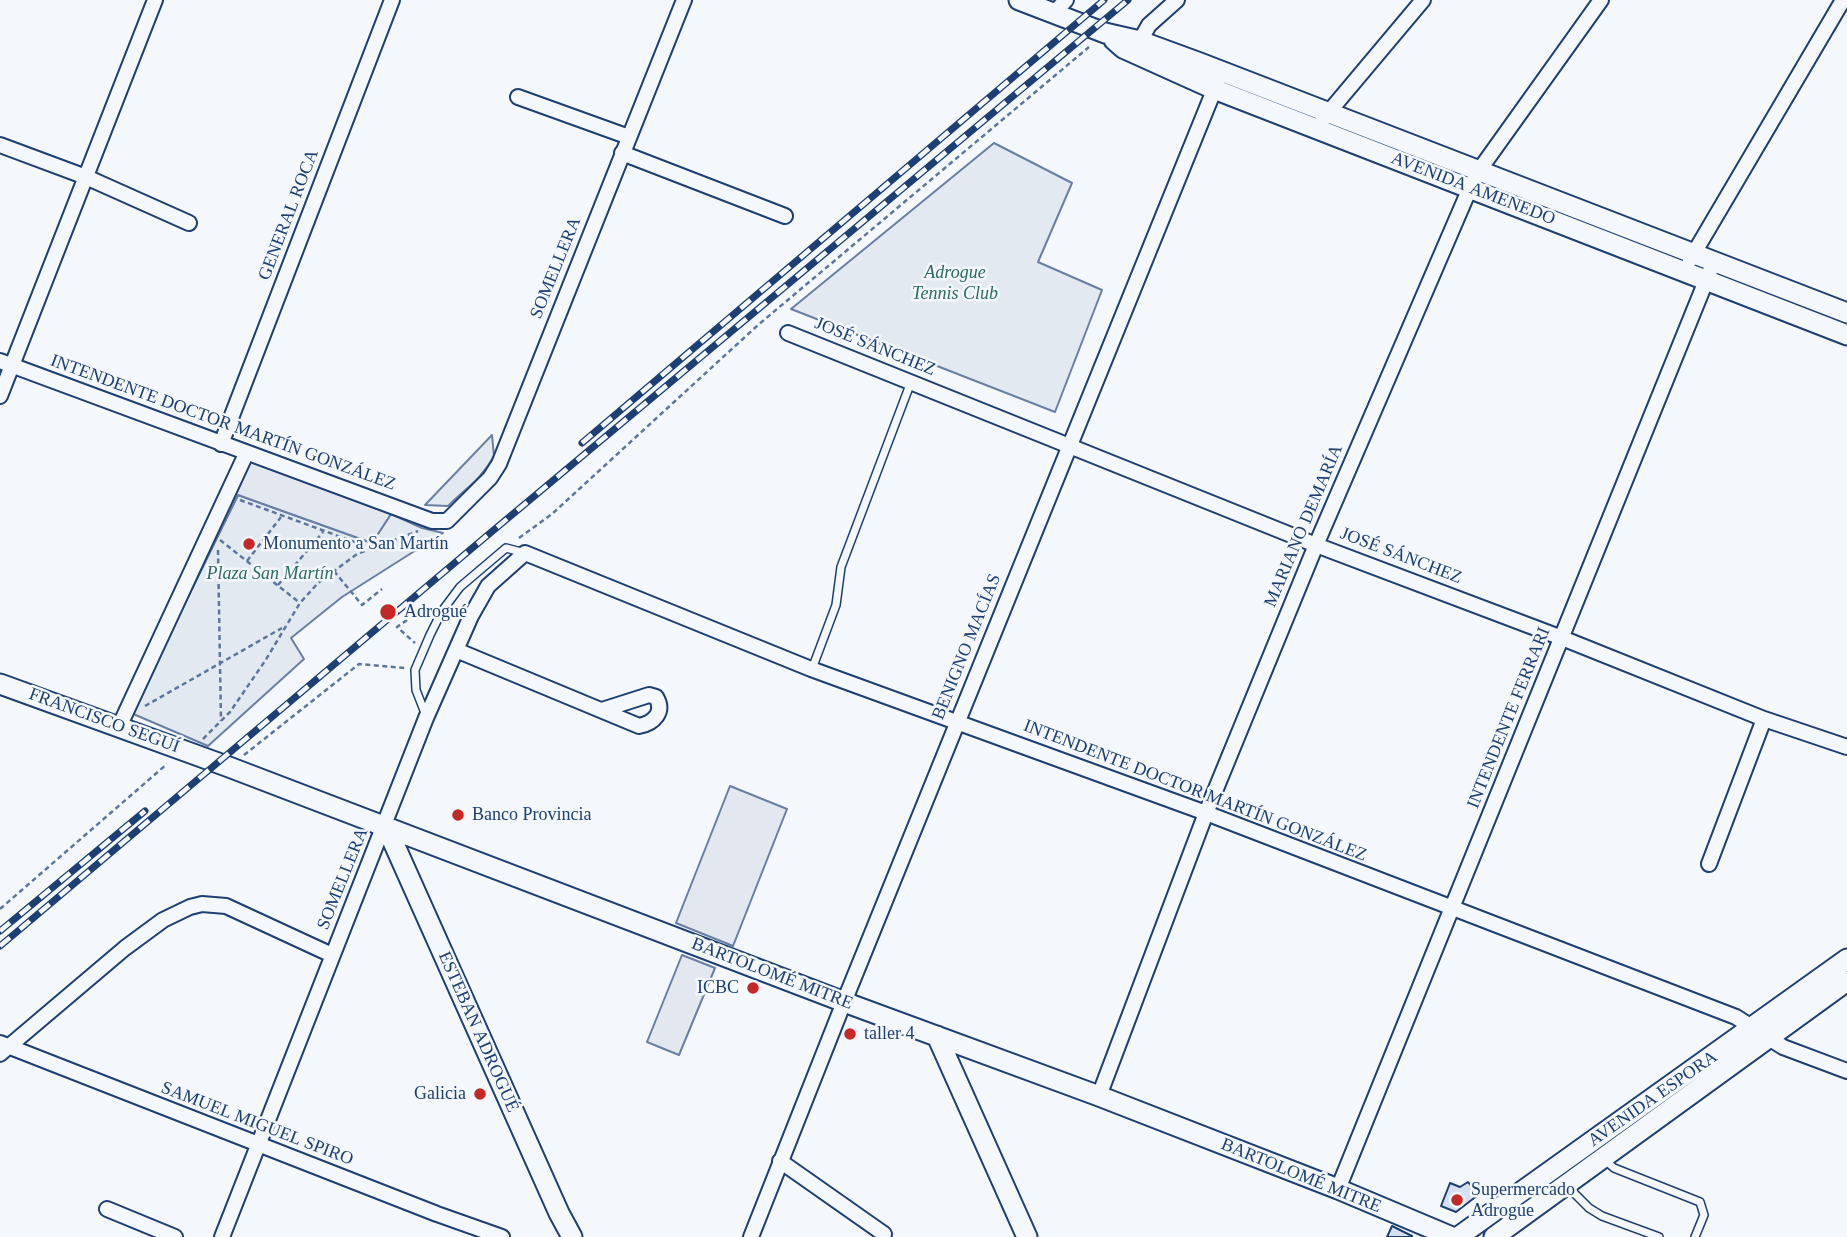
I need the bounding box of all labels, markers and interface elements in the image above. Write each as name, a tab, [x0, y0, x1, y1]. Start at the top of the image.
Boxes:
street label: GENERAL ROCA	[254, 146, 324, 284]
street label: AVENIDA AMENEDO	[1388, 148, 1558, 230]
street label: SOMELLERA	[526, 214, 586, 322]
park label: Adrogue Tennis Club	[912, 262, 998, 304]
street label: JOSÉ SÁNCHEZ	[811, 313, 939, 381]
street label: INTENDENTE DOCTOR MARTÍN GONZÁLEZ	[47, 350, 399, 496]
street label: MARIANO DEMARÍA	[1260, 441, 1348, 611]
street label: JOSÉ SÁNCHEZ	[1337, 523, 1465, 589]
place label: Monumento a San Martín	[263, 533, 448, 555]
marker: Monumento a San Martín	[241, 536, 257, 552]
park label: Plaza San Martín	[206, 563, 334, 585]
street label: BENIGNO MACÍAS	[928, 571, 1006, 723]
place label: Adrogué	[404, 601, 467, 623]
marker: Adrogué	[378, 602, 398, 622]
street label: INTENDENTE FERRARI	[1463, 624, 1555, 812]
street label: FRANCISCO SEGUÍ	[26, 684, 182, 758]
street label: INTENDENTE DOCTOR MARTÍN GONZÁLEZ	[1020, 715, 1370, 867]
place label: Banco Provincia	[472, 804, 591, 826]
marker: Banco Provincia	[450, 807, 466, 823]
street label: SOMELLERA	[313, 825, 373, 933]
street label: BARTOLOMÉ MITRE	[688, 933, 856, 1015]
street label: ESTEBAN ADROGUÉ	[433, 948, 523, 1116]
place label: ICBC	[697, 977, 739, 999]
marker: ICBC	[745, 980, 761, 996]
place label: taller 4	[864, 1023, 914, 1045]
marker: taller 4	[842, 1026, 858, 1042]
street label: AVENIDA ESPORA	[1584, 1046, 1722, 1152]
street label: SAMUEL MIGUEL SPIRO	[158, 1077, 356, 1171]
place label: Galicia	[414, 1083, 466, 1105]
marker: Galicia	[472, 1086, 488, 1102]
street label: BARTOLOMÉ MITRE	[1218, 1134, 1384, 1218]
place label: Supermercado Adrogue	[1471, 1179, 1575, 1222]
marker: Supermercado Adrogue	[1449, 1192, 1465, 1208]

